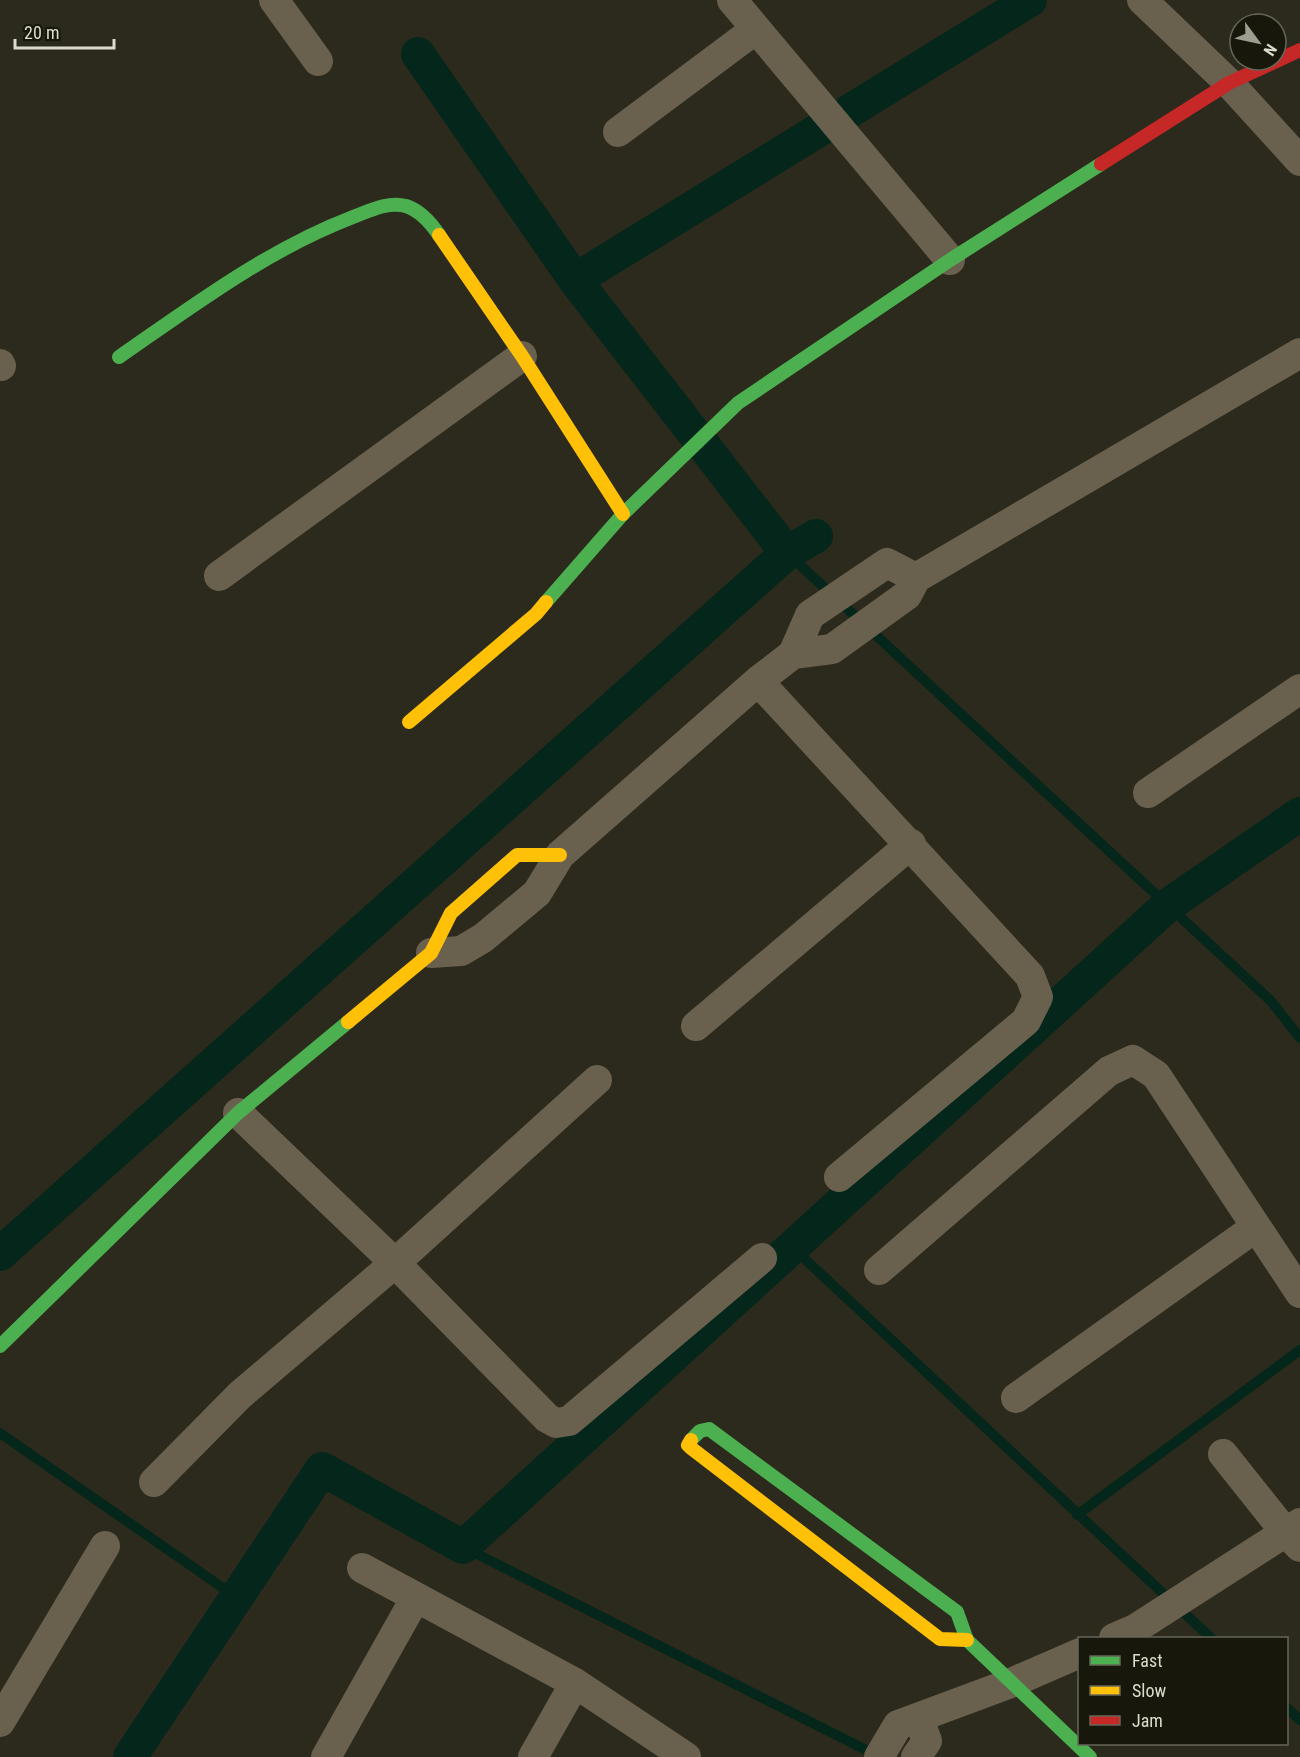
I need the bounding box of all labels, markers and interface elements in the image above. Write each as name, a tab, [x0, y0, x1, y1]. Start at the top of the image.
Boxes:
scale bar	[15, 12, 114, 50]
north arrow	[1228, 12, 1288, 72]
text: 20 m	[24, 22, 59, 43]
text: N	[1260, 41, 1281, 59]
legend	[1078, 1637, 1288, 1745]
text: Fast	[1132, 1650, 1163, 1671]
text: Slow	[1132, 1680, 1167, 1701]
text: Jam	[1132, 1710, 1163, 1731]

